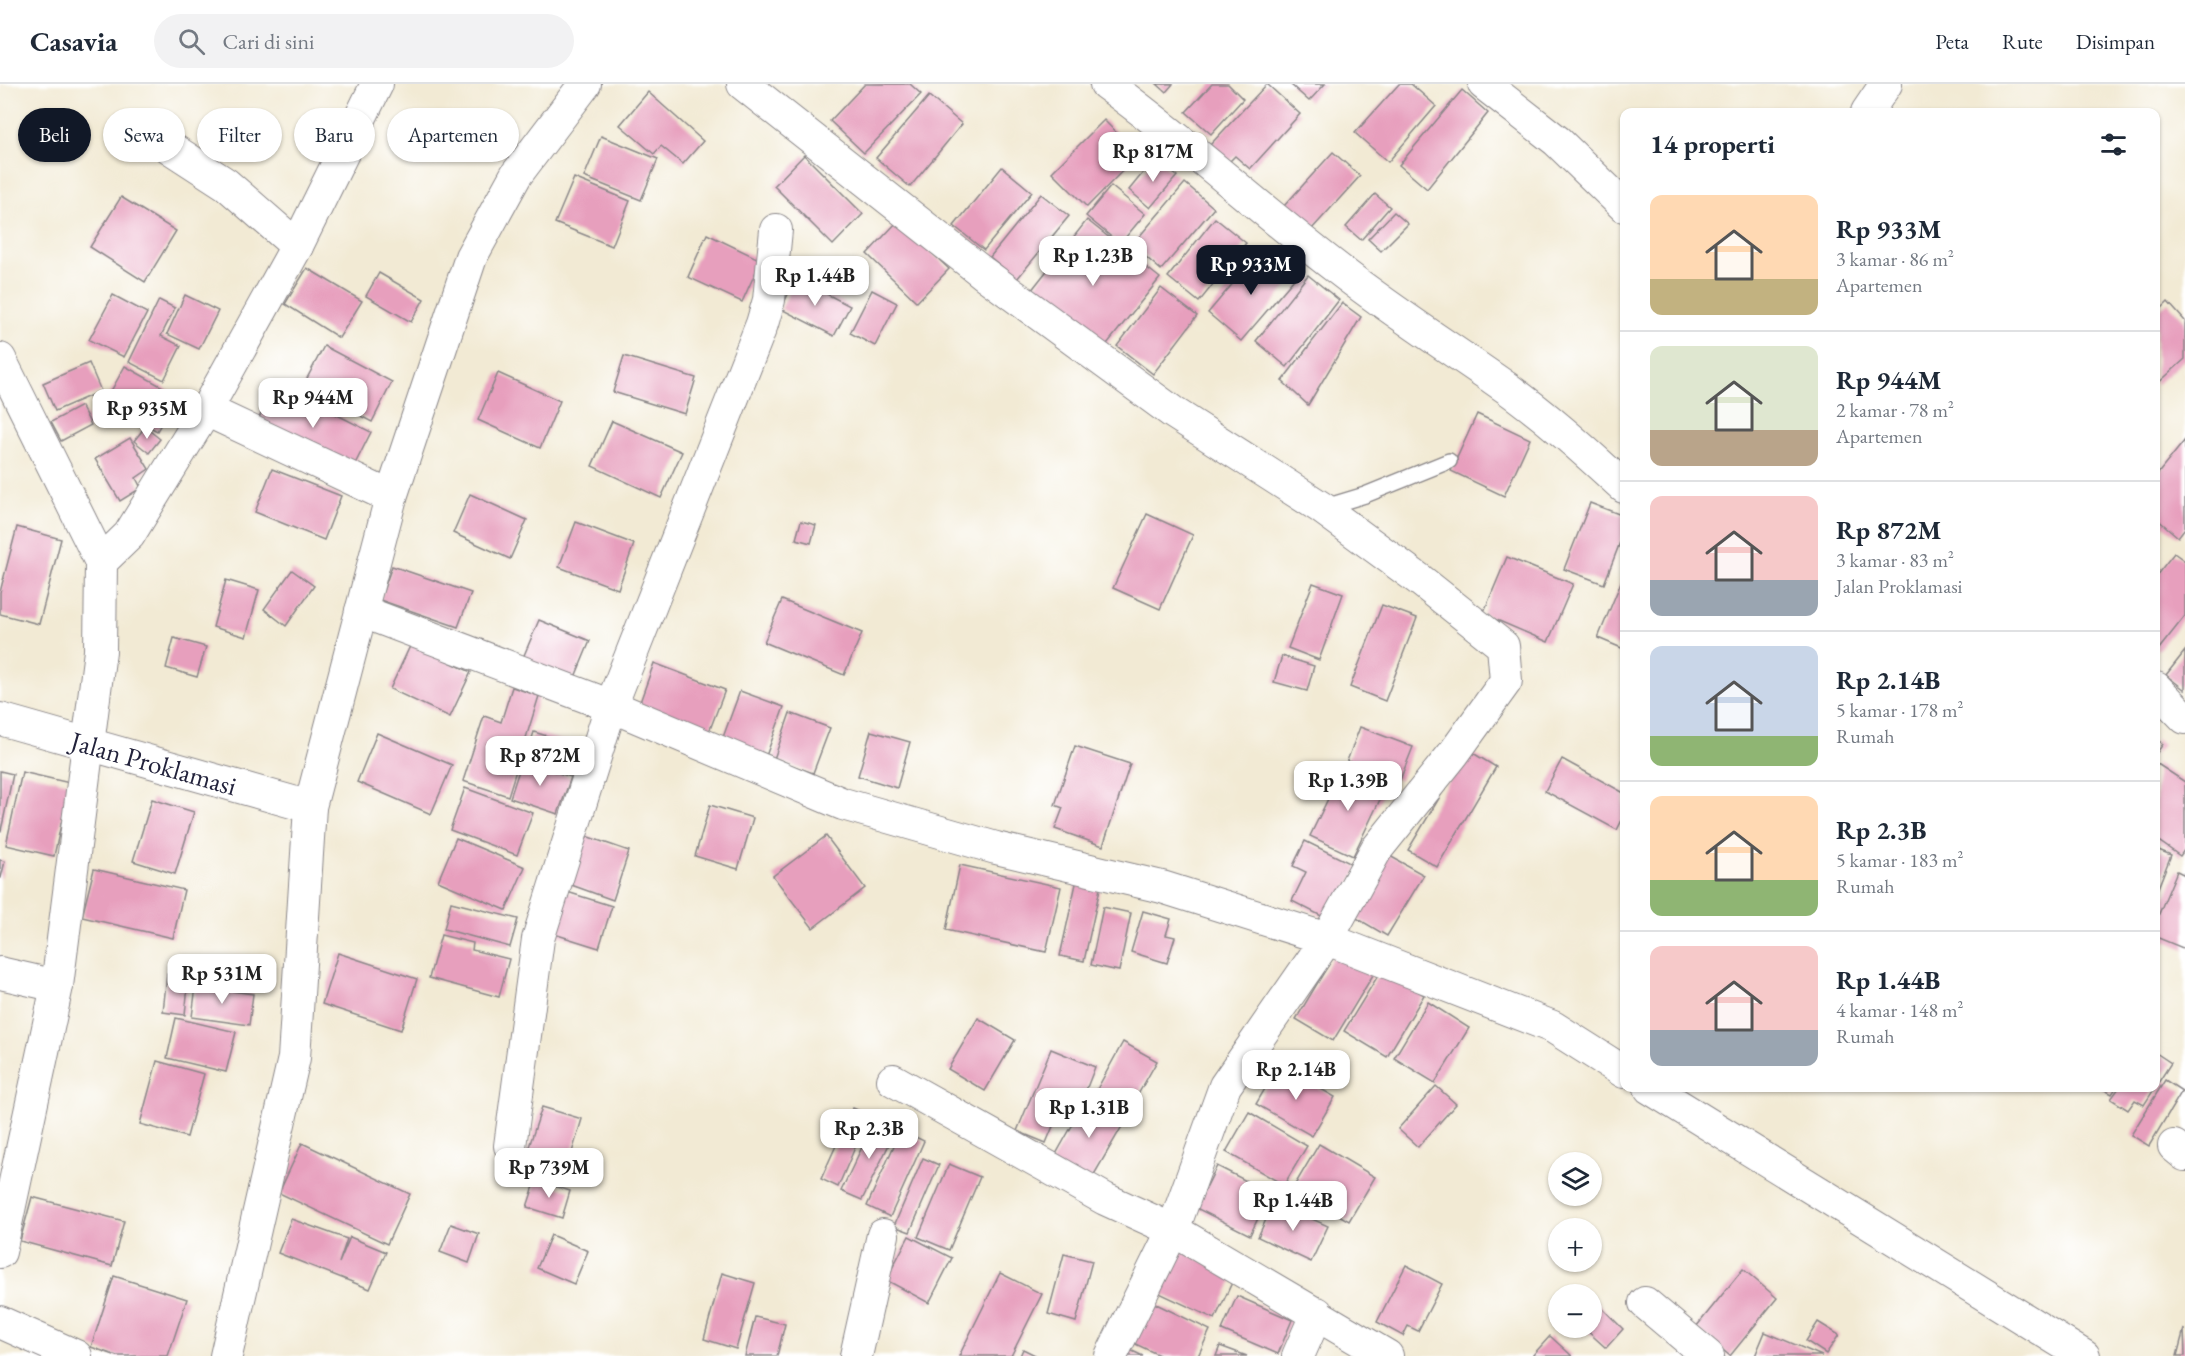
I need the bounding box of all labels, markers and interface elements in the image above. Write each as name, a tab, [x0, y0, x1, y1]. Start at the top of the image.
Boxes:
search box	[154, 14, 574, 68]
text: Casavia	[30, 23, 118, 59]
icon: search	[175, 25, 208, 58]
text: Cari di sini	[223, 27, 314, 56]
text: Peta	[1935, 28, 1969, 55]
text: Rute	[2002, 28, 2043, 55]
text: Disimpan	[2076, 28, 2155, 55]
chip: Beli	[18, 108, 91, 162]
chip: Sewa	[103, 108, 185, 162]
chip: Filter	[197, 108, 282, 162]
chip: Baru	[294, 108, 375, 162]
chip: Apartemen	[387, 108, 519, 162]
text: 14 properti	[1650, 127, 1775, 161]
icon: filters	[2097, 128, 2130, 161]
pin: Rp 817M	[1098, 132, 1208, 183]
text: Rp 817M	[1112, 138, 1194, 164]
text: Rp 933M	[1836, 212, 1941, 246]
icon: home	[1698, 219, 1770, 291]
pin: Rp 1.23B	[1031, 236, 1155, 287]
text: Rp 1.23B	[1053, 242, 1133, 268]
pin: Rp 933M	[1196, 245, 1306, 296]
text: 3 kamar · 86 m²	[1836, 246, 1954, 272]
text: Rp 933M	[1210, 251, 1292, 277]
pin: Rp 1.44B	[753, 256, 877, 307]
text: Rp 1.44B	[775, 262, 855, 288]
text: Apartemen	[1836, 272, 1922, 298]
text: Rp 944M	[1836, 363, 1941, 397]
icon: home	[1698, 370, 1770, 442]
pin: Rp 944M	[258, 378, 368, 429]
text: Rp 944M	[272, 384, 354, 410]
pin: Rp 935M	[92, 389, 202, 440]
text: Rp 935M	[106, 395, 188, 421]
text: 2 kamar · 78 m²	[1836, 397, 1954, 423]
text: Apartemen	[1836, 423, 1922, 449]
text: Rp 872M	[1836, 513, 1941, 547]
icon: home	[1698, 520, 1770, 592]
text: 3 kamar · 83 m²	[1836, 547, 1954, 573]
text: Jalan Proklamasi	[1836, 573, 1963, 599]
text: Rp 2.14B	[1836, 663, 1940, 697]
icon: home	[1698, 670, 1770, 742]
text: 5 kamar · 178 m²	[1836, 697, 1964, 723]
street label: Jalan Proklamasi	[65, 722, 241, 803]
text: Rumah	[1836, 723, 1895, 749]
pin: Rp 872M	[485, 736, 595, 787]
text: Rp 872M	[499, 742, 581, 768]
pin: Rp 1.39B	[1286, 761, 1410, 812]
text: Rp 1.39B	[1308, 767, 1388, 793]
text: Rp 2.3B	[1836, 813, 1926, 847]
icon: home	[1698, 820, 1770, 892]
text: 5 kamar · 183 m²	[1836, 847, 1964, 873]
text: Rumah	[1836, 873, 1895, 899]
pin: Rp 531M	[167, 954, 277, 1005]
text: Rp 531M	[181, 960, 263, 986]
text: Rp 1.44B	[1836, 963, 1940, 997]
icon: home	[1698, 970, 1770, 1042]
text: 4 kamar · 148 m²	[1836, 997, 1964, 1023]
text: Rumah	[1836, 1023, 1895, 1049]
pin: Rp 2.14B	[1234, 1050, 1358, 1101]
text: Rp 2.14B	[1256, 1056, 1336, 1082]
pin: Rp 1.31B	[1027, 1088, 1151, 1139]
text: Rp 1.31B	[1049, 1094, 1129, 1120]
pin: Rp 2.3B	[814, 1109, 924, 1160]
text: Rp 2.3B	[834, 1115, 904, 1141]
pin: Rp 739M	[494, 1148, 604, 1199]
map controls	[1548, 1152, 1602, 1338]
button: layers	[1548, 1152, 1602, 1206]
text: Rp 739M	[508, 1154, 590, 1180]
pin: Rp 1.44B	[1231, 1181, 1355, 1232]
text: Rp 1.44B	[1253, 1187, 1333, 1213]
button: +	[1548, 1218, 1602, 1272]
button: −	[1548, 1284, 1602, 1338]

